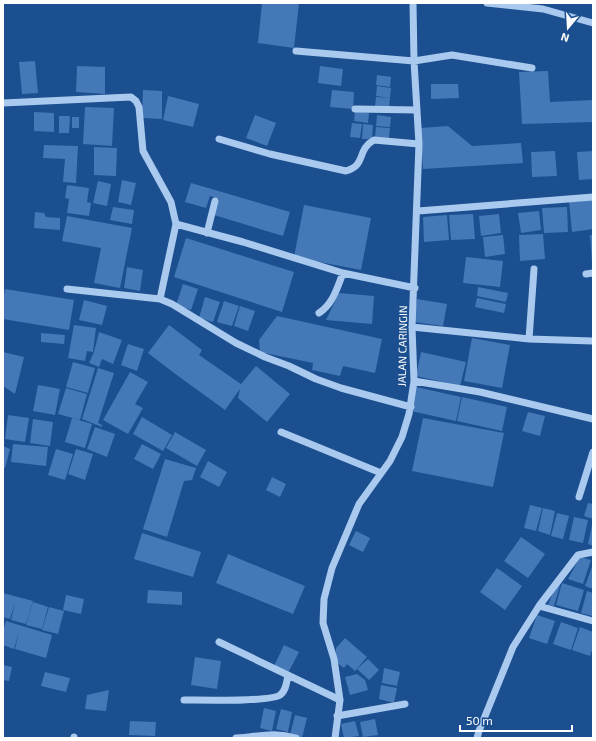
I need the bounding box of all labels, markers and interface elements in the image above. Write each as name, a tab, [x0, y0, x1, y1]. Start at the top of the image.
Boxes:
north arrow	[548, 8, 588, 48]
text: N	[559, 31, 571, 45]
street label: JALAN CARINGIN	[395, 305, 409, 387]
scale bar	[460, 707, 572, 733]
text: 50 m	[466, 713, 493, 727]

